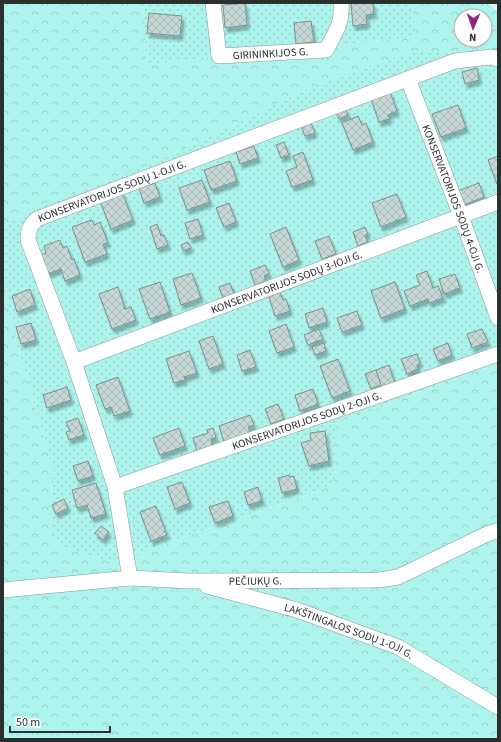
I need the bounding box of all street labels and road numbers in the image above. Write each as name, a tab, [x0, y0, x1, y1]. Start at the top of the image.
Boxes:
street label: GIRININKIJOS G.	[232, 44, 309, 63]
street label: KONSERVATORIJOS SODŲ 4-OJI G.	[418, 123, 488, 275]
street label: KONSERVATORIJOS SODŲ 1-OJI G.	[36, 156, 189, 226]
street label: KONSERVATORIJOS SODŲ 3-IOJI G.	[209, 247, 364, 318]
street label: KONSERVATORIJOS SODŲ 2-OJI G.	[230, 388, 384, 454]
street label: PEČIUKŲ G.	[229, 574, 282, 589]
street label: LAKŠTINGALOS SODŲ 1-OJI G.	[283, 600, 416, 663]

